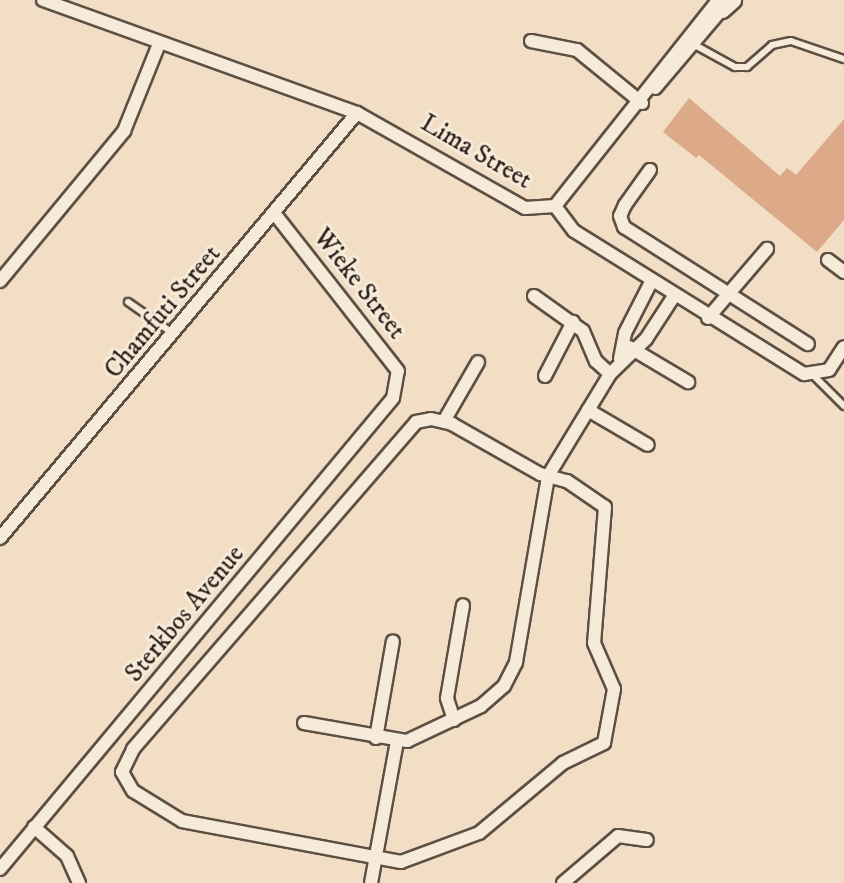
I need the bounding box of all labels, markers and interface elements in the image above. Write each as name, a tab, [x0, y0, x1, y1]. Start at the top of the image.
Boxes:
street label: Lima Street	[415, 108, 537, 196]
street label: Wieke Street	[306, 222, 412, 346]
street label: Chamfuti Street	[98, 239, 228, 385]
street label: Sterkbos Avenue	[119, 539, 251, 689]

